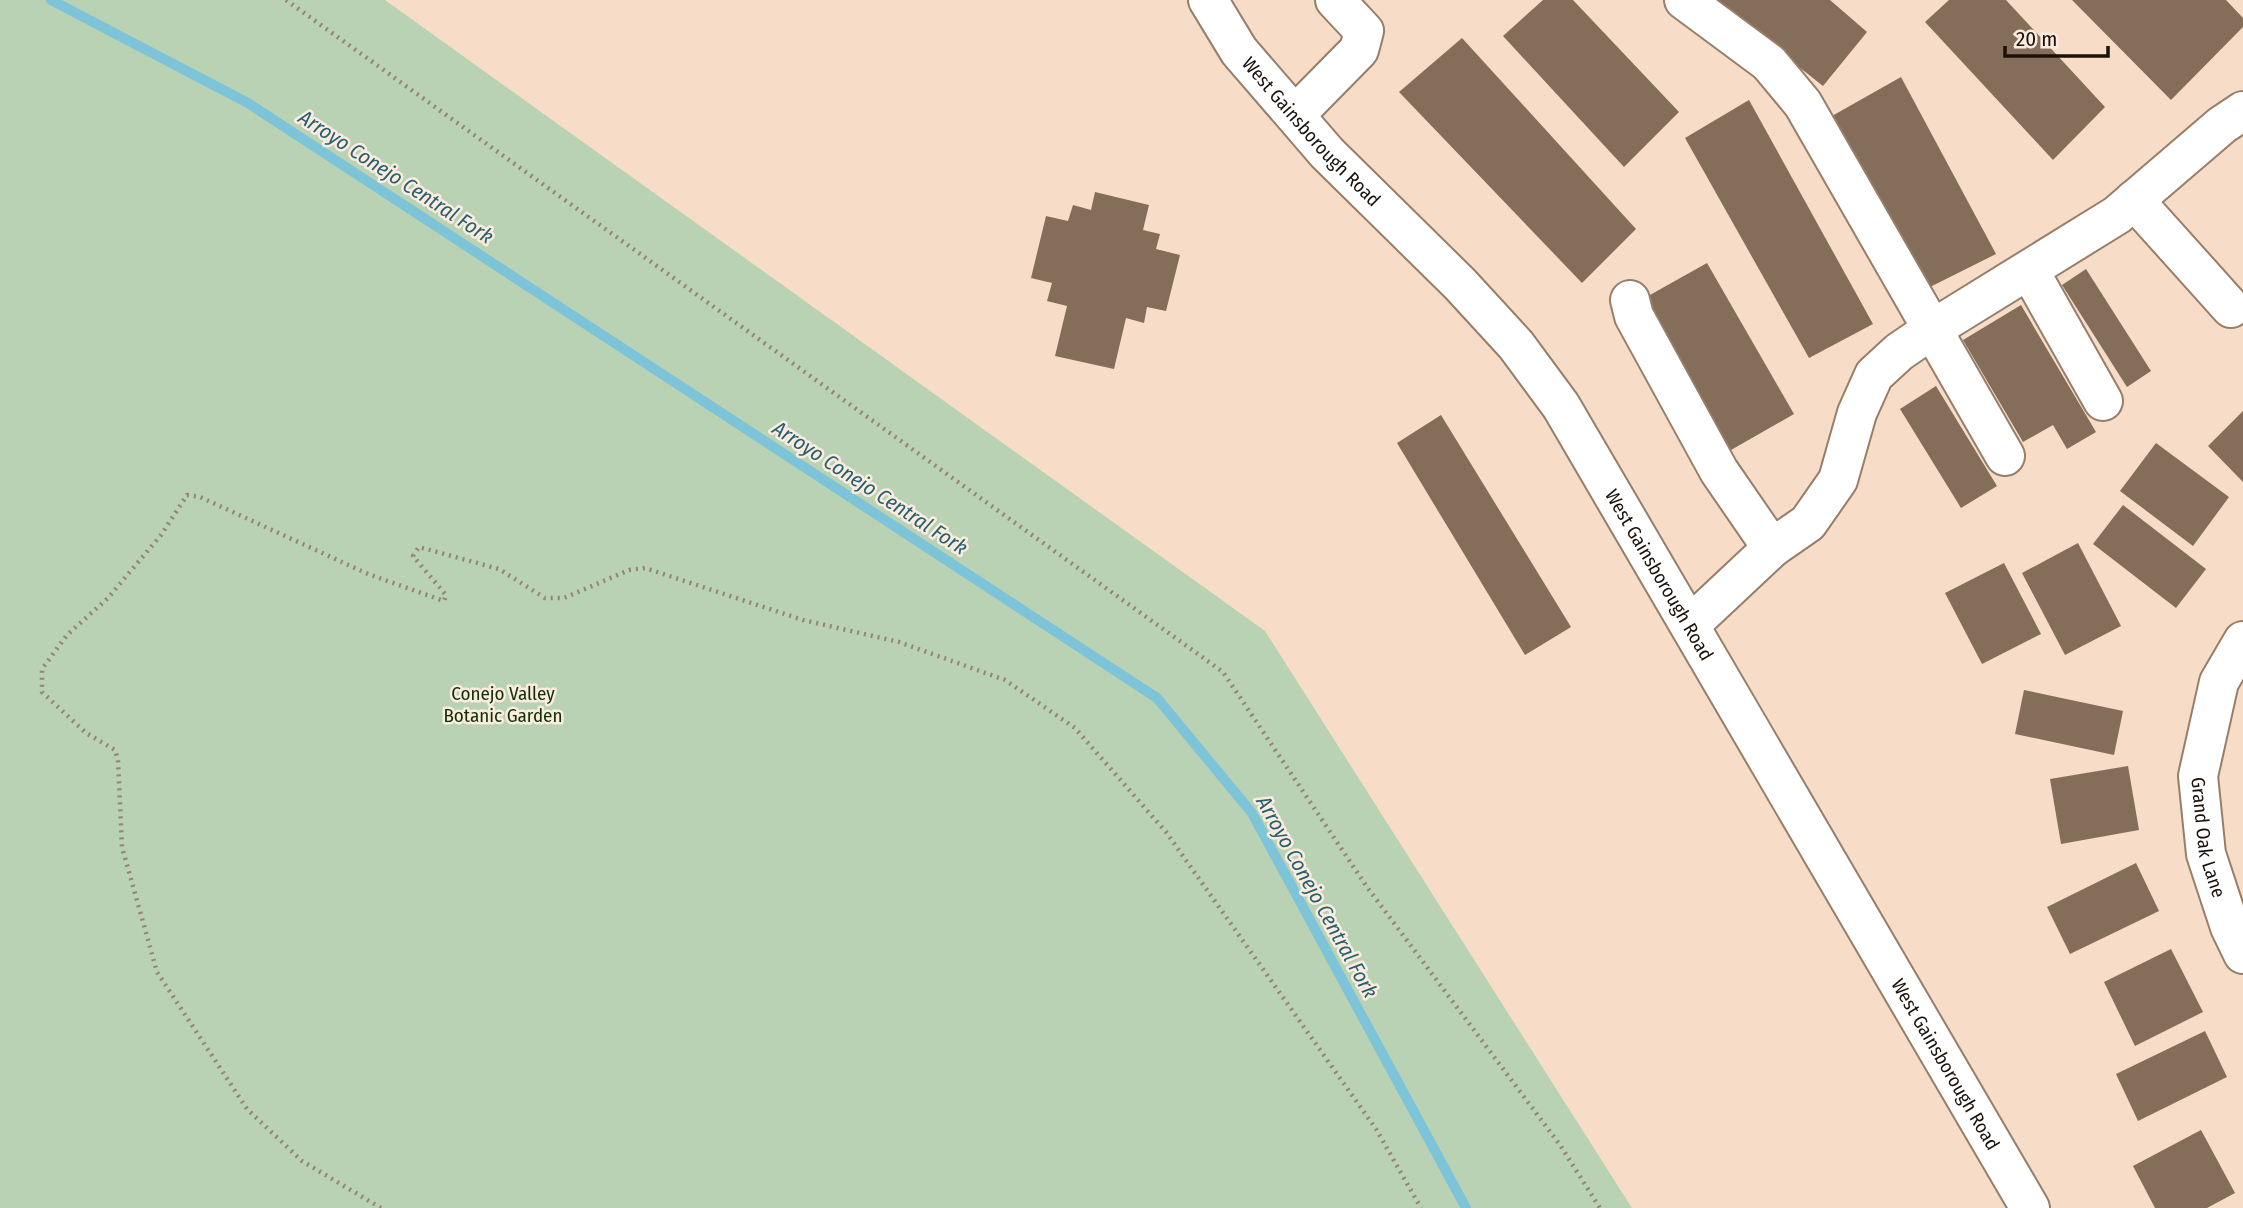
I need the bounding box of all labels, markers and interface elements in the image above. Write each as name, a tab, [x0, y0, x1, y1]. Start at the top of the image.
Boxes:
scale bar	[2005, 14, 2108, 58]
text: 20 m	[2016, 26, 2057, 52]
street label: West Gainsborough Road	[1237, 52, 1385, 211]
water label: Arroyo Conejo Central Fork	[293, 104, 498, 250]
water label: Arroyo Conejo Central Fork	[767, 415, 972, 561]
street label: West Gainsborough Road	[1600, 485, 1718, 665]
park label: Conejo Valley Botanic Garden	[443, 682, 563, 727]
street label: Grand Oak Lane	[2186, 776, 2230, 900]
water label: Arroyo Conejo Central Fork	[1250, 791, 1383, 1003]
street label: West Gainsborough Road	[1886, 975, 2004, 1154]

